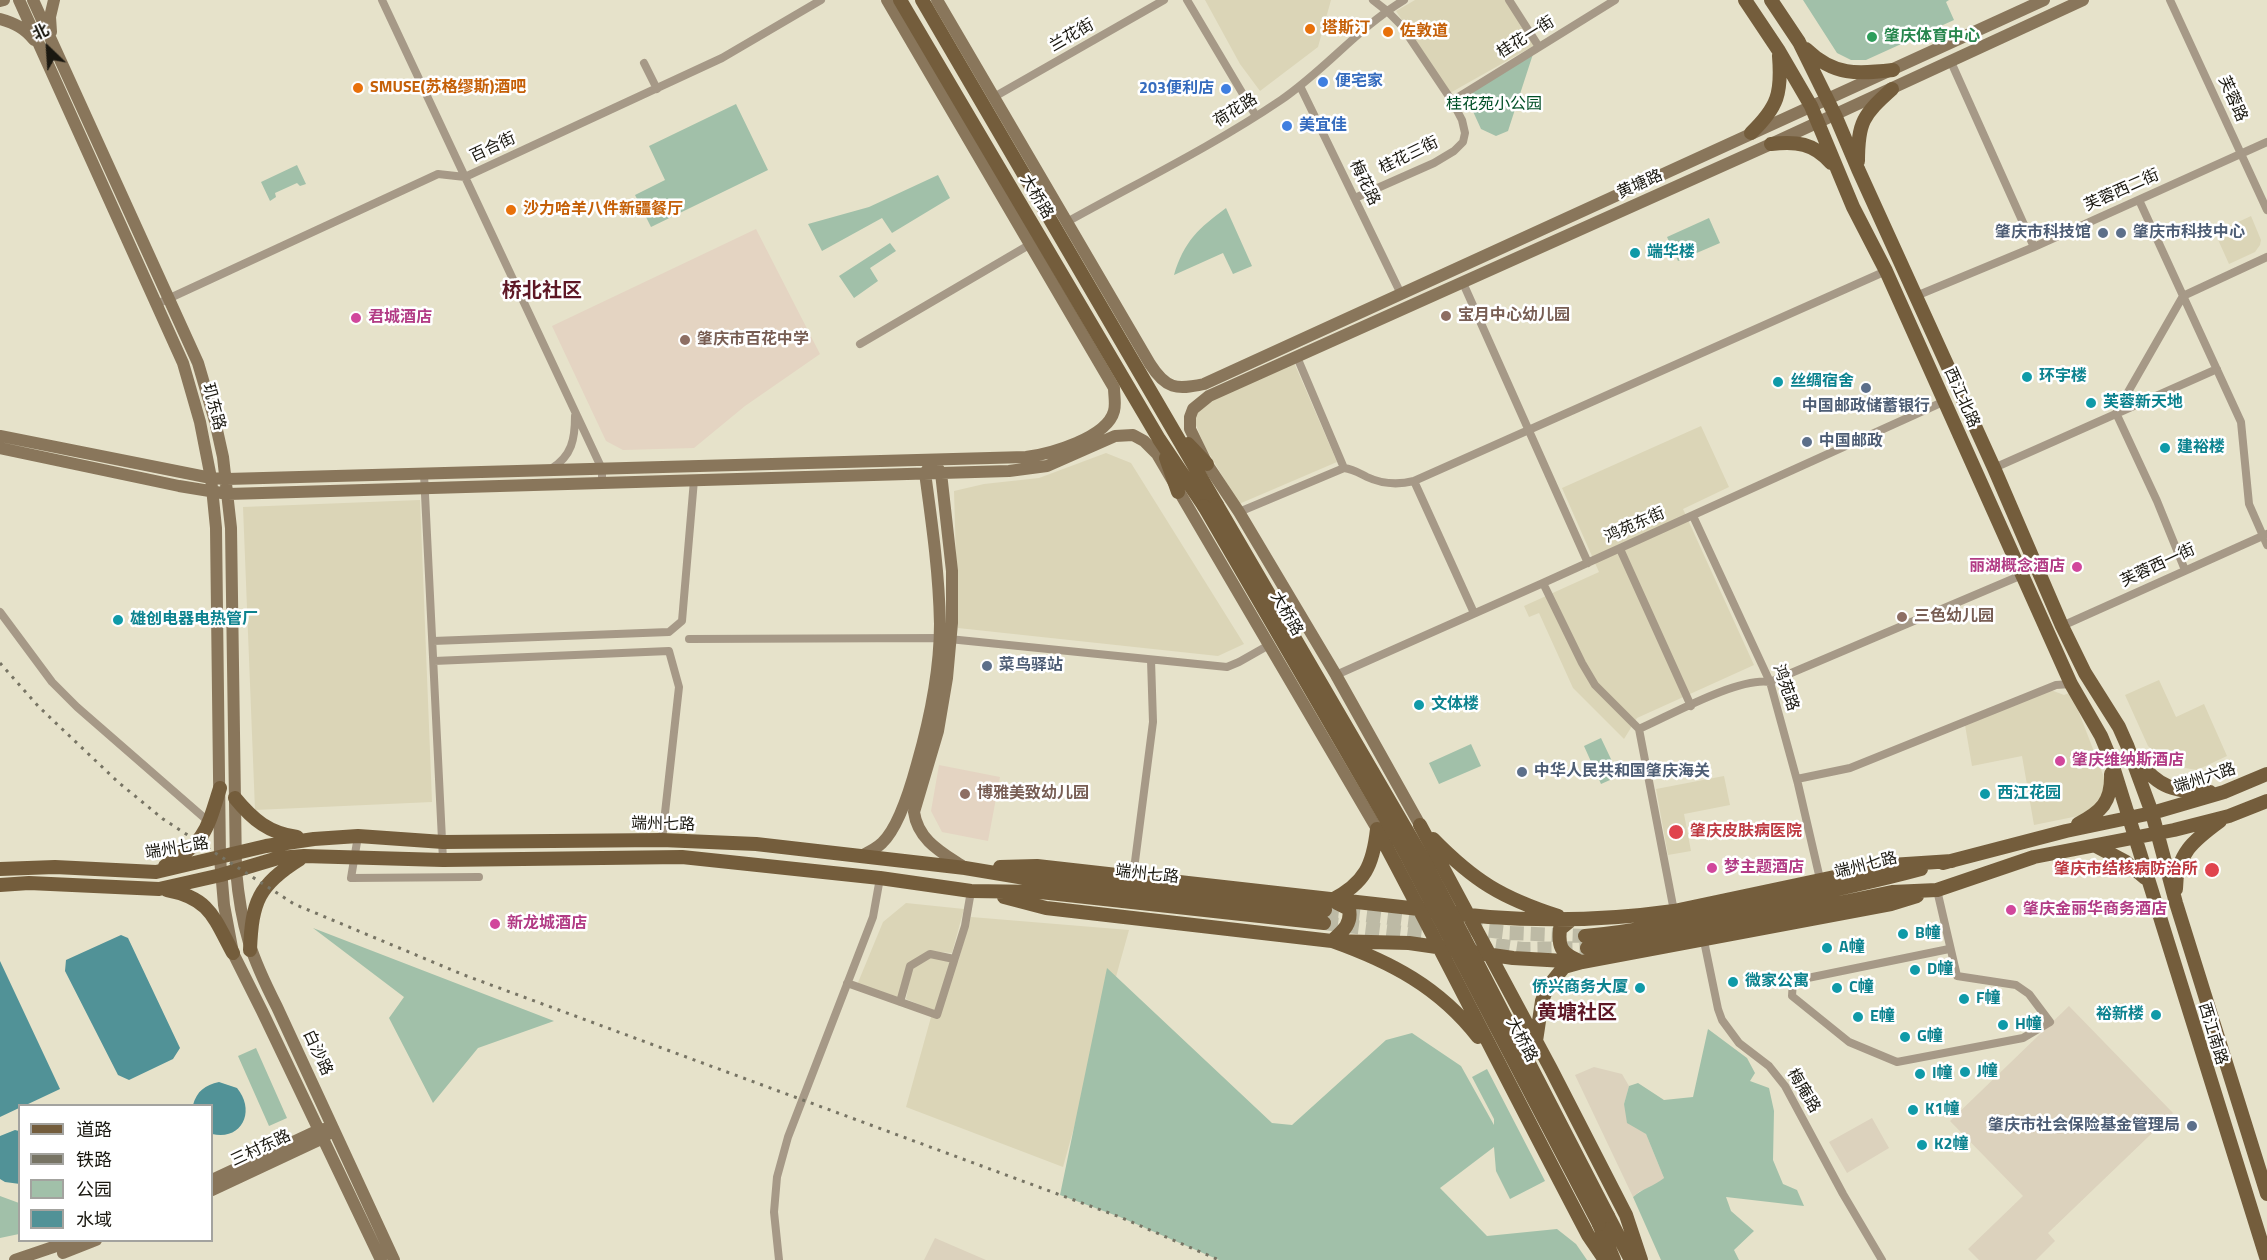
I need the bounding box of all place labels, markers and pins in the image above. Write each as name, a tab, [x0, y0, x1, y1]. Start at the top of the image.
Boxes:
place label: 塔斯汀	[1322, 19, 1370, 39]
marker: 塔斯汀	[1303, 22, 1317, 36]
place label: 佐敦道	[1400, 22, 1448, 42]
marker: 佐敦道	[1381, 25, 1395, 39]
place label: 肇庆体育中心	[1884, 27, 1980, 47]
marker: 肇庆体育中心	[1865, 30, 1879, 44]
place label: 便宅家	[1335, 72, 1383, 92]
marker: 便宅家	[1316, 75, 1330, 89]
place label: SMUSE(苏格缪斯)酒吧	[370, 78, 526, 98]
place label: 203便利店	[1139, 79, 1214, 99]
marker: SMUSE(苏格缪斯)酒吧	[351, 81, 365, 95]
marker: 203便利店	[1219, 82, 1233, 96]
place label: 美宜佳	[1299, 116, 1347, 136]
marker: 美宜佳	[1280, 119, 1294, 133]
place label: 沙力哈羊八件新疆餐厅	[523, 200, 683, 220]
marker: 沙力哈羊八件新疆餐厅	[504, 203, 518, 217]
place label: 肇庆市科技馆	[1995, 223, 2091, 243]
place label: 肇庆市科技中心	[2133, 223, 2245, 243]
marker: 肇庆市科技馆	[2096, 226, 2110, 240]
marker: 肇庆市科技中心	[2114, 226, 2128, 240]
place label: 端华楼	[1647, 243, 1695, 263]
marker: 端华楼	[1628, 246, 1642, 260]
place label: 宝月中心幼儿园	[1458, 306, 1570, 326]
place label: 君城酒店	[368, 308, 432, 328]
marker: 宝月中心幼儿园	[1439, 309, 1453, 323]
marker: 君城酒店	[349, 311, 363, 325]
place label: 肇庆市百花中学	[697, 330, 809, 350]
marker: 肇庆市百花中学	[678, 333, 692, 347]
place label: 环宇楼	[2039, 367, 2087, 387]
marker: 环宇楼	[2020, 370, 2034, 384]
place label: 丝绸宿舍	[1790, 372, 1854, 392]
marker: 丝绸宿舍	[1771, 375, 1785, 389]
marker: 中国邮政储蓄银行	[1859, 381, 1873, 395]
place label: 芙蓉新天地	[2103, 393, 2183, 413]
marker: 芙蓉新天地	[2084, 396, 2098, 410]
place label: 中国邮政储蓄银行	[1802, 397, 1930, 417]
place label: 中国邮政	[1819, 432, 1883, 452]
marker: 中国邮政	[1800, 435, 1814, 449]
place label: 建裕楼	[2177, 438, 2225, 458]
marker: 建裕楼	[2158, 441, 2172, 455]
place label: 丽湖概念酒店	[1969, 557, 2065, 577]
marker: 丽湖概念酒店	[2070, 560, 2084, 574]
place label: 三色幼儿园	[1914, 607, 1994, 627]
place label: 雄创电器电热管厂	[130, 610, 258, 630]
marker: 三色幼儿园	[1895, 610, 1909, 624]
marker: 雄创电器电热管厂	[111, 613, 125, 627]
place label: 菜鸟驿站	[999, 656, 1063, 676]
marker: 菜鸟驿站	[980, 659, 994, 673]
place label: 文体楼	[1431, 695, 1479, 715]
marker: 文体楼	[1412, 698, 1426, 712]
place label: 肇庆维纳斯酒店	[2072, 751, 2184, 771]
marker: 肇庆维纳斯酒店	[2053, 754, 2067, 768]
place label: 中华人民共和国肇庆海关	[1534, 762, 1710, 782]
marker: 中华人民共和国肇庆海关	[1515, 765, 1529, 779]
place label: 博雅美致幼儿园	[977, 784, 1089, 804]
place label: 西江花园	[1997, 784, 2061, 804]
marker: 博雅美致幼儿园	[958, 787, 972, 801]
marker: 西江花园	[1978, 787, 1992, 801]
place label: 肇庆皮肤病医院	[1690, 822, 1802, 842]
marker: 肇庆皮肤病医院	[1667, 823, 1685, 841]
place label: 梦主题酒店	[1724, 858, 1804, 878]
place label: 肇庆市结核病防治所	[2054, 860, 2198, 880]
marker: 梦主题酒店	[1705, 861, 1719, 875]
marker: 肇庆市结核病防治所	[2203, 861, 2221, 879]
place label: 肇庆金丽华商务酒店	[2023, 900, 2167, 920]
marker: 肇庆金丽华商务酒店	[2004, 903, 2018, 917]
place label: 新龙城酒店	[507, 914, 587, 934]
marker: 新龙城酒店	[488, 917, 502, 931]
place label: B幢	[1915, 924, 1941, 944]
marker: B幢	[1896, 927, 1910, 941]
place label: A幢	[1839, 938, 1865, 958]
marker: A幢	[1820, 941, 1834, 955]
place label: D幢	[1927, 960, 1953, 980]
marker: D幢	[1908, 963, 1922, 977]
place label: 微家公寓	[1745, 972, 1809, 992]
marker: 微家公寓	[1726, 975, 1740, 989]
place label: 侨兴商务大厦	[1532, 978, 1628, 998]
place label: C幢	[1849, 978, 1874, 998]
marker: 侨兴商务大厦	[1633, 981, 1647, 995]
marker: C幢	[1830, 981, 1844, 995]
place label: F幢	[1976, 989, 2000, 1009]
marker: F幢	[1957, 992, 1971, 1006]
place label: 裕新楼	[2096, 1005, 2144, 1025]
place label: E幢	[1870, 1007, 1895, 1027]
marker: 裕新楼	[2149, 1008, 2163, 1022]
marker: E幢	[1851, 1010, 1865, 1024]
place label: H幢	[2015, 1015, 2042, 1035]
marker: H幢	[1996, 1018, 2010, 1032]
place label: G幢	[1917, 1027, 1943, 1047]
marker: G幢	[1898, 1030, 1912, 1044]
place label: J幢	[1977, 1062, 1998, 1082]
place label: I幢	[1932, 1064, 1953, 1084]
marker: J幢	[1958, 1065, 1972, 1079]
marker: I幢	[1913, 1067, 1927, 1081]
place label: K1幢	[1925, 1100, 1959, 1120]
marker: K1幢	[1906, 1103, 1920, 1117]
place label: 肇庆市社会保险基金管理局	[1988, 1116, 2180, 1136]
marker: 肇庆市社会保险基金管理局	[2185, 1119, 2199, 1133]
place label: K2幢	[1934, 1135, 1968, 1155]
marker: K2幢	[1915, 1138, 1929, 1152]

